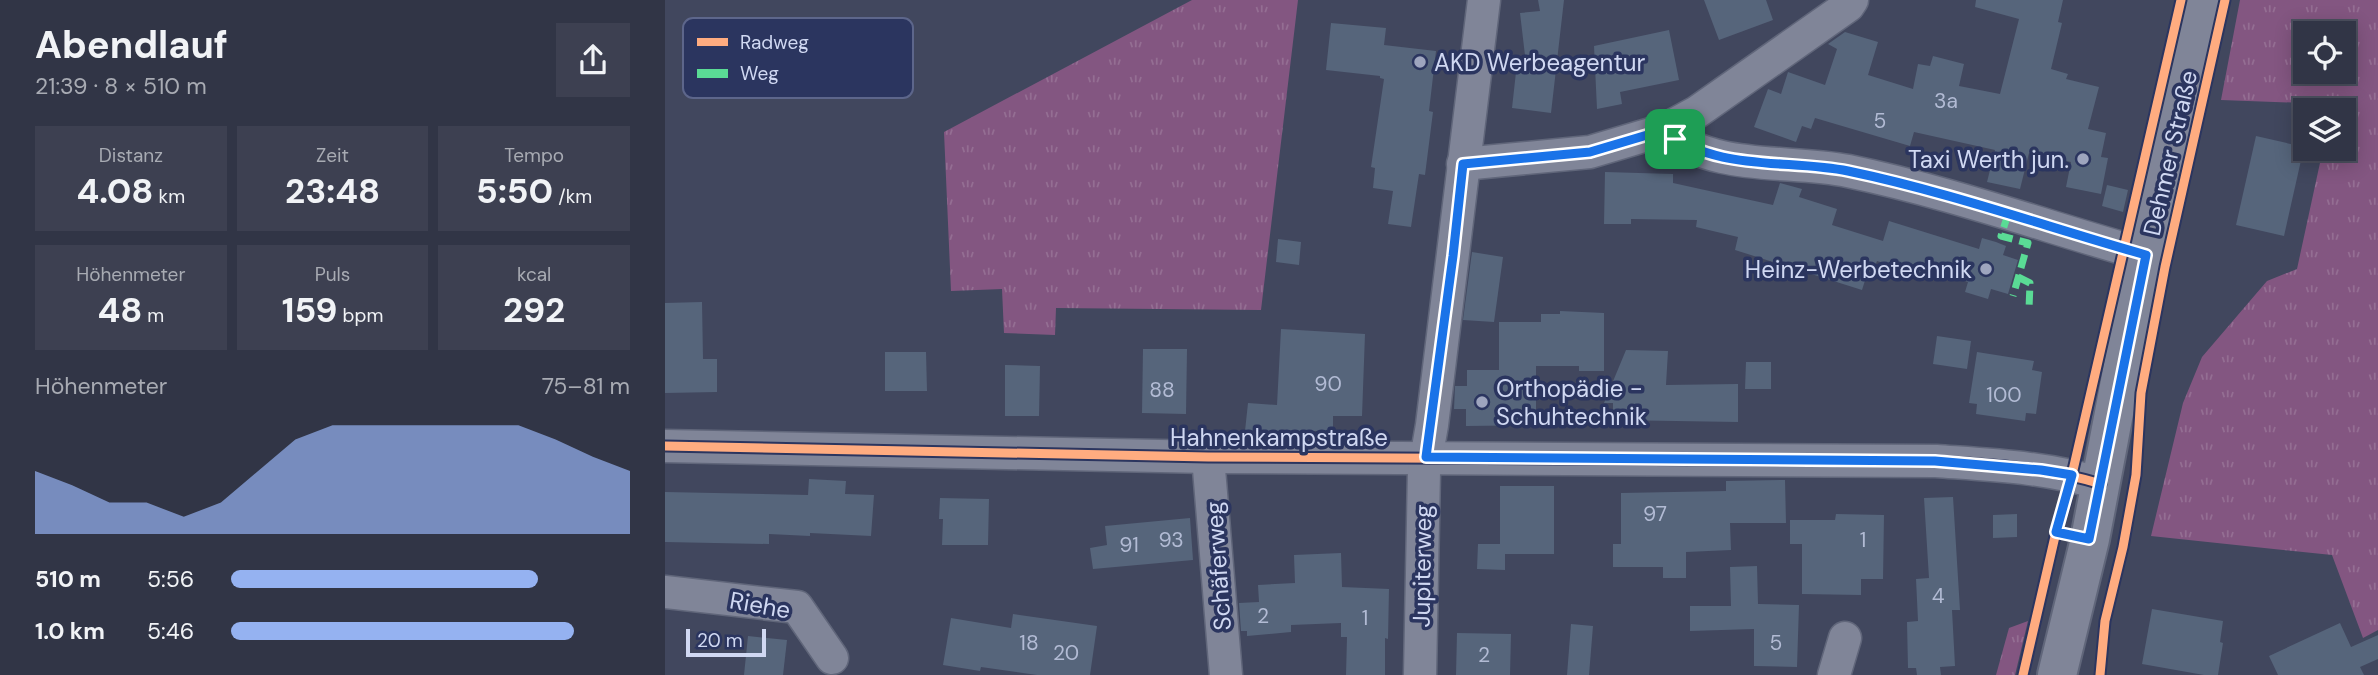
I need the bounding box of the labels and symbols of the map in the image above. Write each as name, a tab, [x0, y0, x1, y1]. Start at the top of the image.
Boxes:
legend	[683, 18, 913, 98]
text: Radweg	[740, 30, 809, 55]
place label: AKD Werbeagentur	[1434, 47, 1646, 78]
marker: AKD Werbeagentur	[1412, 54, 1428, 70]
text: Weg	[740, 61, 779, 86]
street label: Dehmer Straße	[2136, 67, 2204, 239]
house number: 3a	[1934, 87, 1958, 115]
house number: 5	[1874, 107, 1886, 135]
pin	[1645, 109, 1705, 169]
place label: Taxi Werth jun.	[1908, 144, 2069, 175]
marker: Taxi Werth jun.	[2075, 151, 2091, 167]
place label: Heinz-Werbetechnik	[1745, 254, 1972, 285]
marker: Heinz-Werbetechnik	[1978, 261, 1994, 277]
house number: 90	[1314, 370, 1342, 398]
place label: Orthopädie - Schuhtechnik	[1496, 373, 1647, 432]
house number: 88	[1149, 376, 1175, 404]
house number: 100	[1986, 381, 2022, 409]
marker: Orthopädie - Schuhtechnik	[1474, 394, 1490, 410]
street label: Hahnenkampstraße	[1170, 422, 1388, 453]
street label: Schäferweg	[1198, 500, 1238, 632]
house number: 97	[1643, 500, 1667, 528]
street label: Jupiterweg	[1405, 504, 1439, 628]
house number: 93	[1158, 526, 1184, 554]
house number: 1	[1860, 526, 1866, 554]
house number: 91	[1119, 531, 1139, 559]
house number: 4	[1932, 582, 1945, 610]
street label: Riehe	[727, 584, 793, 626]
house number: 2	[1257, 602, 1269, 630]
house number: 1	[1362, 604, 1368, 632]
scale bar	[686, 626, 767, 658]
house number: 18	[1019, 629, 1039, 657]
house number: 5	[1770, 629, 1782, 657]
house number: 20	[1053, 639, 1079, 667]
house number: 2	[1478, 641, 1490, 669]

